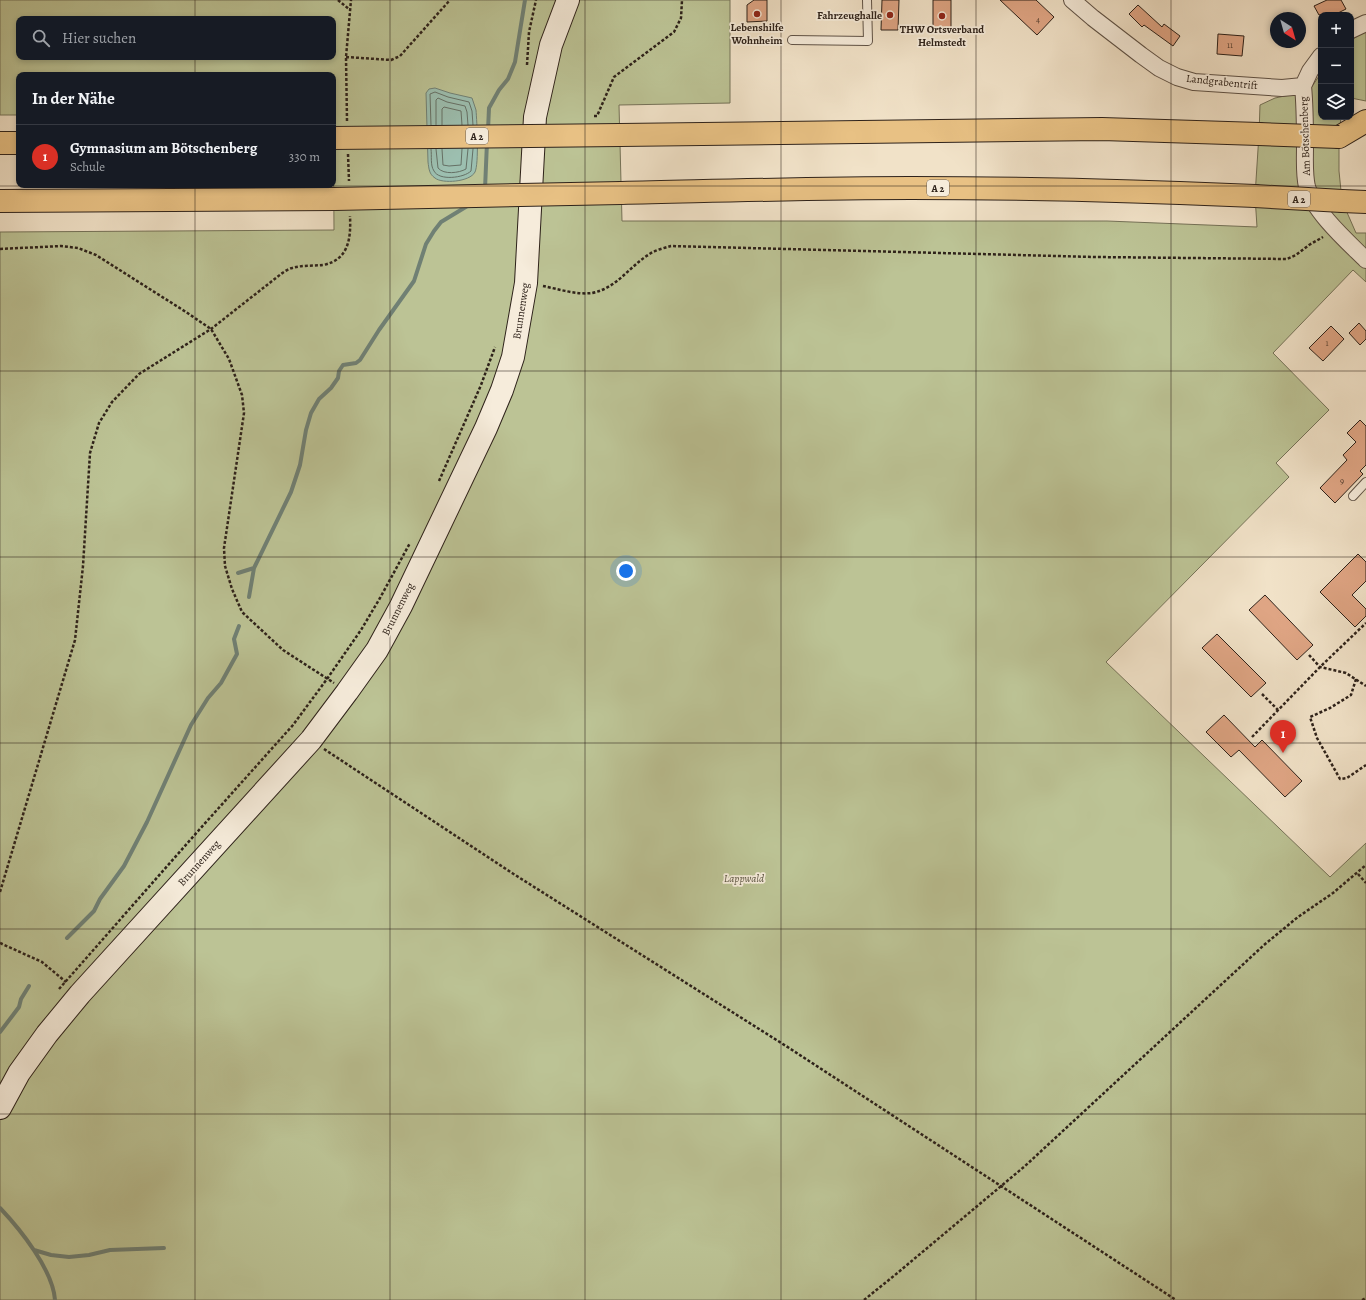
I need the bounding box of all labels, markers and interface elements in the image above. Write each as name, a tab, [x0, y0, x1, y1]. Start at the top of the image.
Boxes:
place label: Fahrzeughalle	[817, 8, 882, 23]
marker: Lebenshilfe Wohnheim	[752, 9, 762, 19]
marker: Fahrzeughalle	[885, 10, 895, 20]
marker: THW Ortsverband Helmstedt	[937, 11, 947, 21]
north arrow	[1270, 12, 1306, 48]
map controls	[1318, 12, 1354, 120]
button: +	[1318, 12, 1354, 48]
house number: 4	[1036, 13, 1040, 25]
search box	[16, 16, 336, 60]
place label: Lebenshilfe Wohnheim	[730, 20, 784, 48]
place label: THW Ortsverband Helmstedt	[900, 22, 984, 50]
icon: search	[30, 27, 52, 49]
text: Hier suchen	[62, 28, 136, 48]
house number: 11	[1227, 39, 1233, 51]
button: −	[1318, 48, 1354, 84]
street label: Landgrabentrift	[1185, 71, 1259, 93]
button: layers	[1318, 84, 1354, 120]
text: In der Nähe	[32, 87, 115, 110]
street label: Am Bötschenberg	[1296, 96, 1314, 177]
road number: A 2	[466, 128, 488, 144]
text: Gymnasium am Bötschenberg	[70, 138, 257, 158]
text: 1	[43, 148, 47, 165]
text: 330 m	[289, 148, 320, 165]
text: Schule	[70, 158, 105, 175]
road number: A 2	[927, 180, 949, 196]
road number: A 2	[1288, 191, 1310, 207]
street label: Brunnenweg	[509, 281, 533, 340]
house number: 1	[1325, 337, 1329, 349]
house number: 9	[1340, 475, 1344, 487]
your location	[616, 561, 636, 581]
street label: Brunnenweg	[378, 580, 418, 638]
pin: 1	[1270, 720, 1296, 753]
street label: Brunnenweg	[174, 836, 224, 889]
park label: Lappwald	[724, 871, 764, 886]

